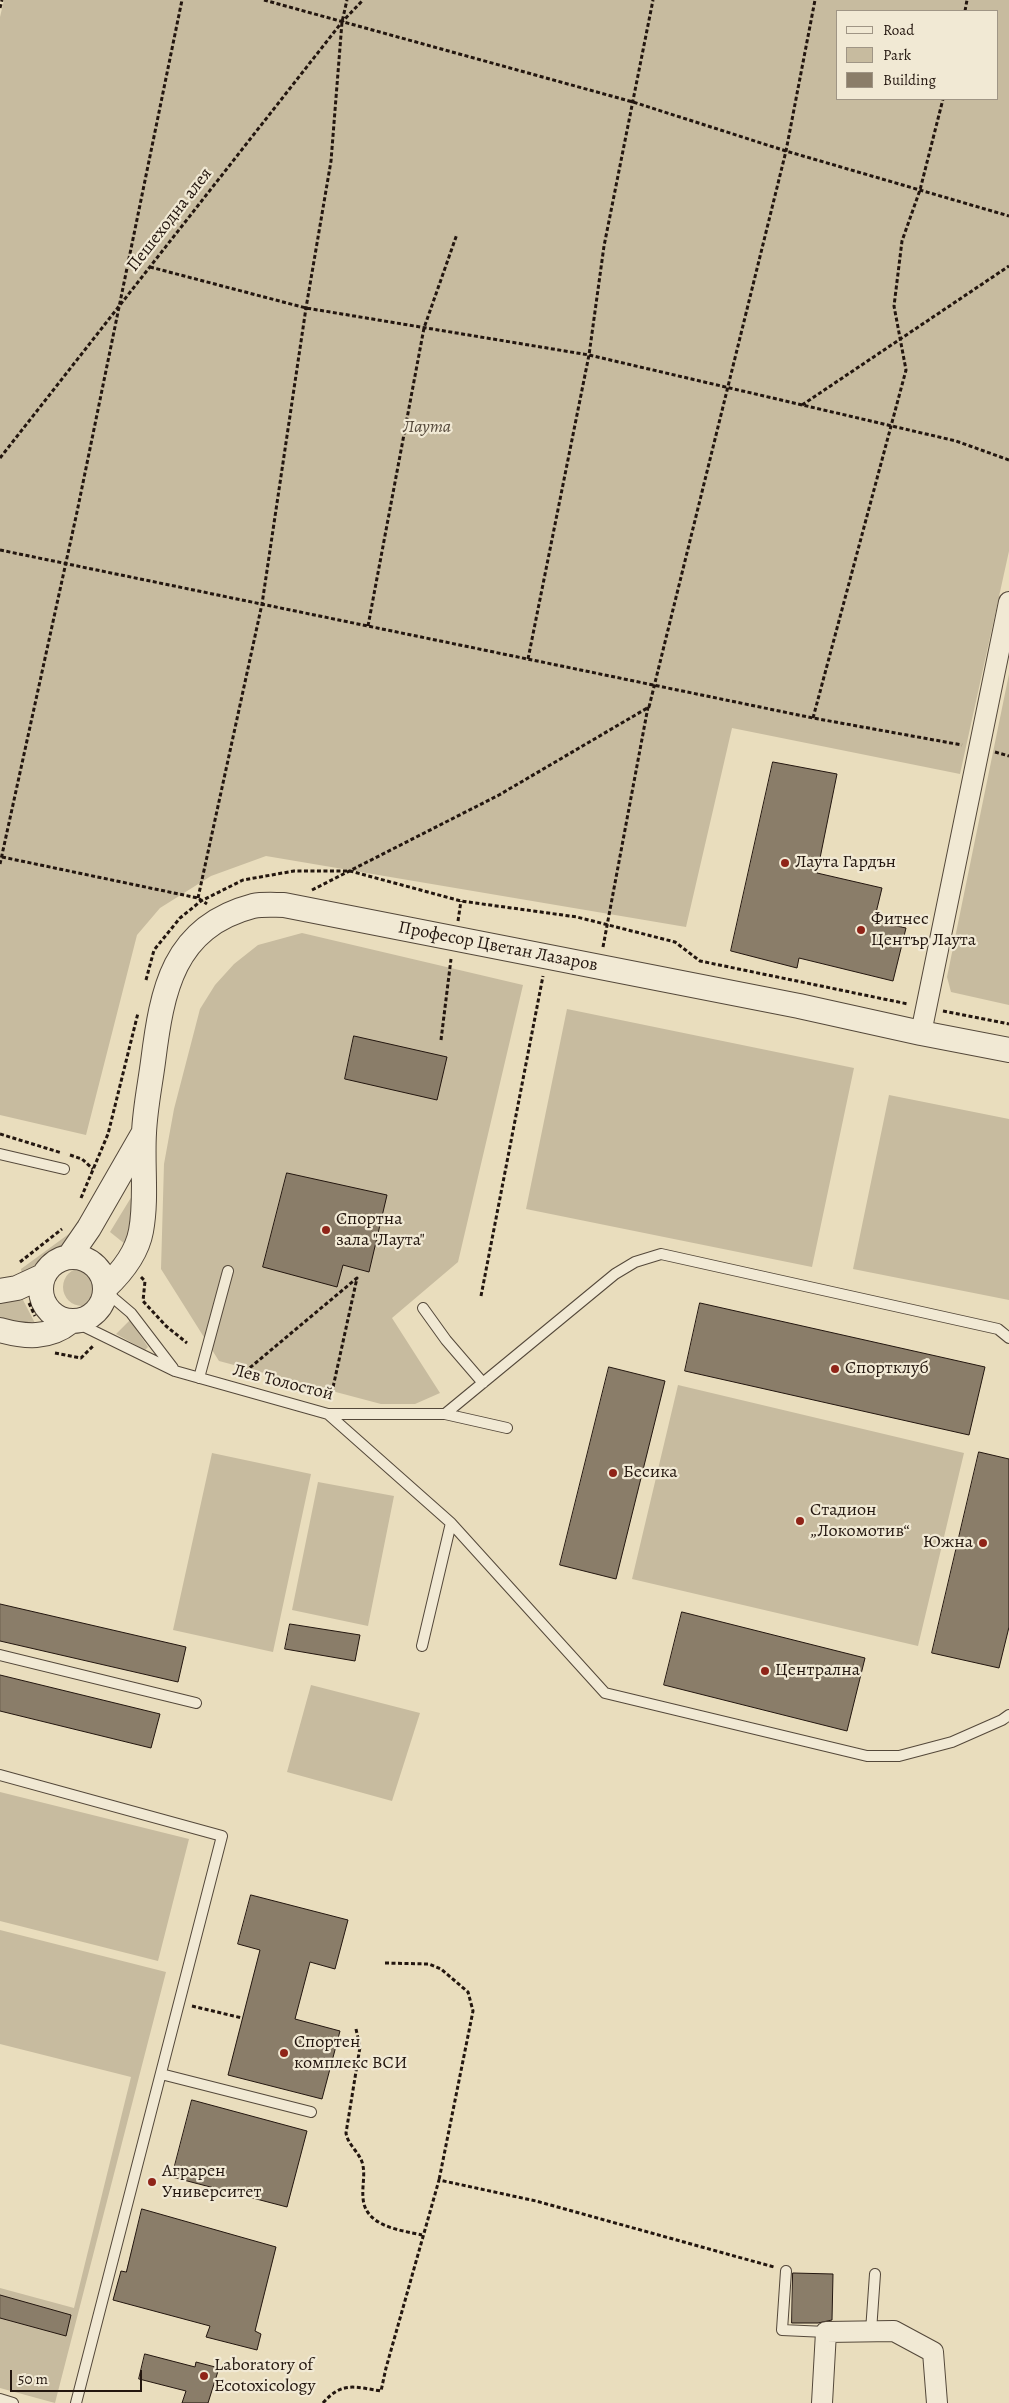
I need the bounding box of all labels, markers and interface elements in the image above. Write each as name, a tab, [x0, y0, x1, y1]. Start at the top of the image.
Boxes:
legend	[836, 10, 999, 100]
text: Road	[883, 20, 914, 40]
text: Park	[883, 45, 911, 65]
text: Building	[883, 70, 936, 90]
street label: Пешеходна алея	[123, 164, 217, 276]
park label: Лаута	[403, 417, 451, 439]
place label: Лаута Гардън	[795, 852, 896, 874]
marker: Лаута Гардън	[779, 857, 791, 869]
place label: Фитнес Център Лаута	[871, 909, 976, 952]
street label: Професор Цветан Лазаров	[396, 917, 600, 977]
marker: Фитнес Център Лаута	[855, 924, 867, 936]
place label: Спортна зала "Лаута"	[336, 1209, 425, 1252]
marker: Спортна зала "Лаута"	[320, 1224, 332, 1236]
place label: Спортклуб	[845, 1358, 929, 1380]
street label: Лев Толостой	[230, 1360, 336, 1406]
marker: Спортклуб	[829, 1363, 841, 1375]
place label: Бесика	[623, 1462, 678, 1484]
marker: Бесика	[607, 1467, 619, 1479]
place label: Стадион „Локомотив“	[810, 1500, 910, 1542]
marker: Стадион „Локомотив“	[794, 1515, 806, 1527]
place label: Южна	[923, 1532, 973, 1554]
marker: Южна	[977, 1537, 989, 1549]
place label: Централна	[775, 1660, 860, 1682]
marker: Централна	[759, 1665, 771, 1677]
place label: Спортен комплекс ВСИ	[294, 2032, 407, 2074]
marker: Спортен комплекс ВСИ	[278, 2047, 290, 2059]
place label: Аграрен Университет	[162, 2161, 261, 2204]
marker: Аграрен Университет	[146, 2176, 158, 2188]
place label: Laboratory of Ecotoxicology	[214, 2355, 315, 2398]
scale bar	[12, 2360, 145, 2392]
text: 50 m	[18, 2369, 48, 2389]
marker: Laboratory of Ecotoxicology	[198, 2370, 210, 2382]

